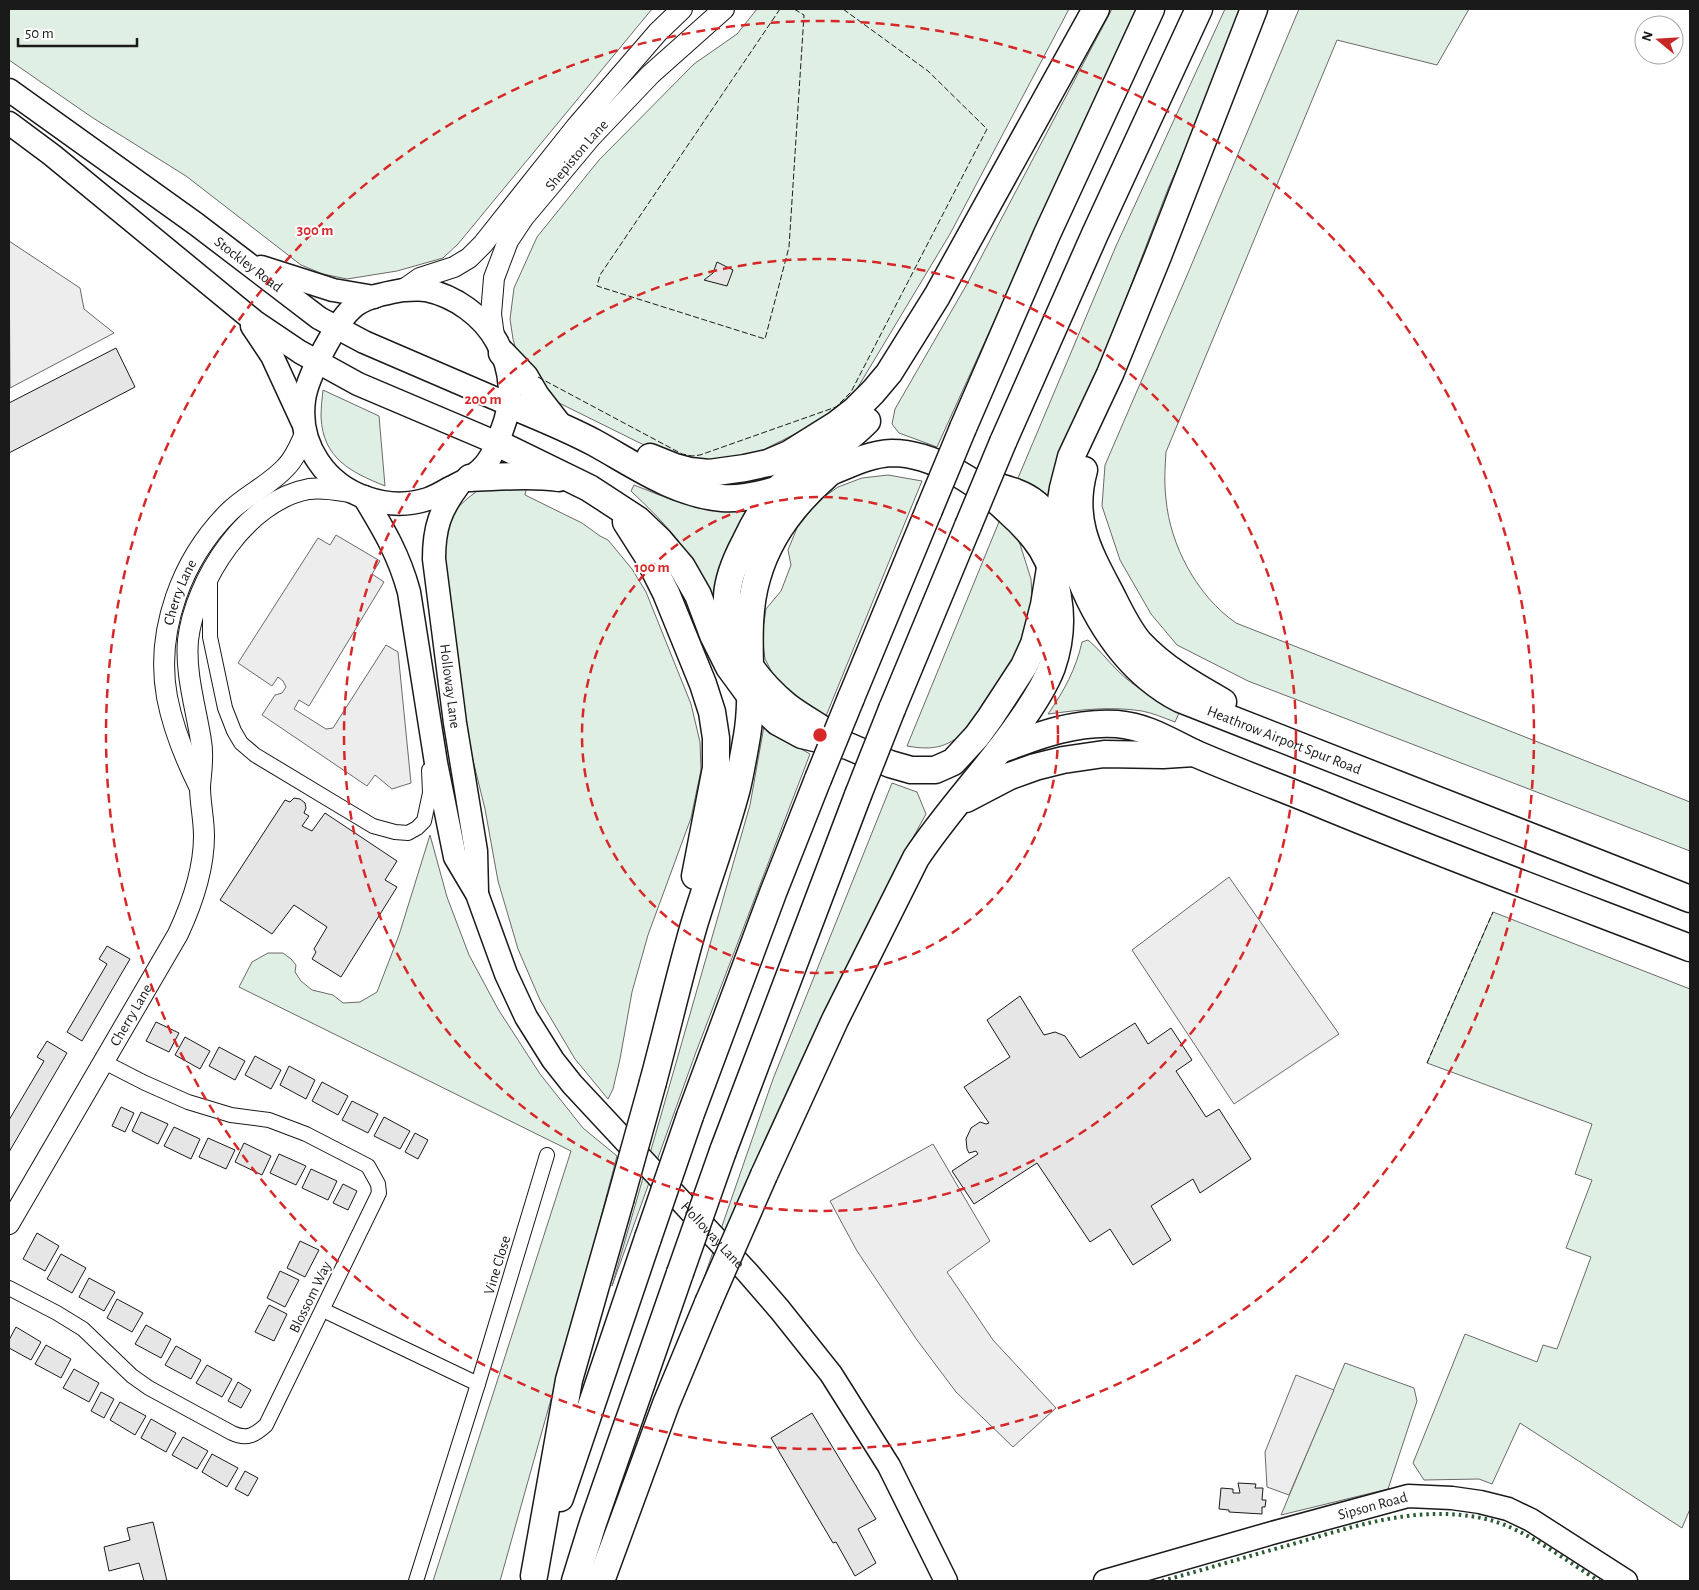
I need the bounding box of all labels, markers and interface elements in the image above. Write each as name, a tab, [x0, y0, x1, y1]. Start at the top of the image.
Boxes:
scale bar	[18, 15, 136, 47]
north arrow	[1634, 15, 1684, 65]
text: 50 m	[25, 26, 54, 41]
text: N	[1639, 29, 1656, 43]
street label: Shepiston Lane	[542, 117, 611, 194]
text: 300 m	[297, 223, 333, 238]
street label: Stockley Road	[211, 234, 285, 295]
text: 200 m	[464, 392, 502, 407]
street label: Cherry Lane	[161, 557, 199, 627]
text: 100 m	[634, 560, 670, 575]
street label: Holloway Lane	[437, 643, 463, 730]
street label: Heathrow Airport Spur Road	[1205, 703, 1364, 777]
centre of rings	[811, 726, 829, 744]
street label: Cherry Lane	[107, 981, 155, 1049]
street label: Holloway Lane	[678, 1199, 747, 1272]
street label: Vine Close	[481, 1234, 514, 1296]
street label: Blossom Way	[287, 1259, 334, 1335]
street label: Sipson Road	[1336, 1489, 1409, 1523]

